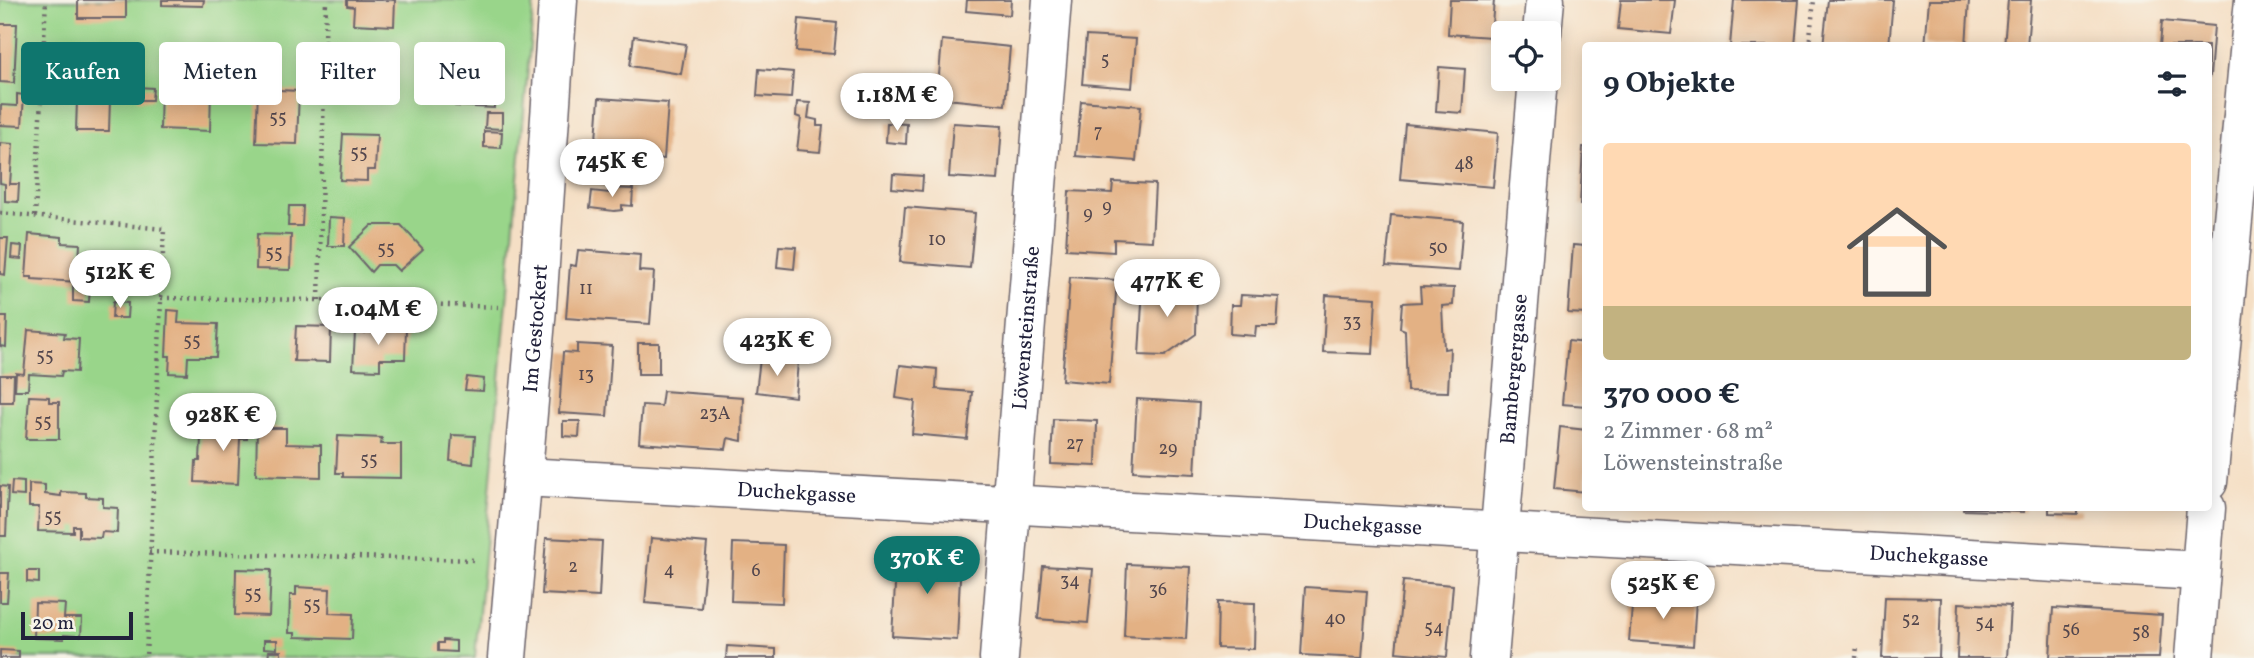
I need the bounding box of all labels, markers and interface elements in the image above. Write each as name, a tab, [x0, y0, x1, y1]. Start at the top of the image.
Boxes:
map controls	[1491, 21, 1561, 91]
button: locate	[1491, 21, 1561, 91]
chip: Kaufen	[21, 42, 145, 105]
chip: Mieten	[159, 42, 282, 105]
chip: Filter	[296, 42, 400, 105]
chip: Neu	[414, 42, 505, 105]
house number: 5	[1101, 48, 1109, 73]
text: 9 Objekte	[1603, 63, 1735, 105]
icon: filters	[2153, 65, 2191, 103]
pin: 1.18M €	[832, 74, 962, 133]
text: 1.18M €	[856, 80, 938, 112]
house number: 55	[269, 106, 287, 131]
house number: 7	[1094, 120, 1102, 145]
pin: 745K €	[555, 140, 669, 199]
house number: 55	[350, 141, 368, 166]
text: 745K €	[576, 146, 648, 178]
house number: 48	[1454, 152, 1474, 177]
icon: home	[1834, 189, 1960, 315]
house number: 9	[1102, 195, 1112, 220]
house number: 9	[1083, 202, 1093, 227]
house number: 10	[928, 228, 946, 253]
house number: 50	[1428, 236, 1448, 261]
house number: 55	[377, 237, 395, 262]
house number: 55	[265, 241, 283, 266]
street label: Löwensteinstraße	[1006, 245, 1048, 411]
pin: 512K €	[63, 250, 177, 310]
text: 512K €	[85, 257, 155, 289]
pin: 477K €	[1110, 260, 1224, 319]
street label: Im Gestockert	[517, 263, 556, 394]
text: 477K €	[1130, 266, 1204, 298]
house number: 11	[579, 277, 593, 302]
pin: 1.04M €	[313, 288, 443, 347]
street label: Bambergergasse	[1494, 293, 1536, 446]
text: 1.04M €	[334, 294, 422, 326]
house number: 33	[1343, 310, 1361, 335]
pin: 423K €	[720, 318, 834, 378]
text: 423K €	[739, 325, 815, 357]
house number: 55	[183, 329, 201, 354]
house number: 55	[36, 344, 54, 369]
house number: 13	[578, 363, 594, 388]
text: 370 000 €	[1603, 374, 1740, 416]
pin: 928K €	[166, 393, 280, 453]
text: 928K €	[185, 400, 261, 432]
house number: 23A	[699, 402, 731, 427]
house number: 55	[34, 410, 52, 435]
text: 2 Zimmer · 68 m²	[1603, 416, 1773, 448]
house number: 27	[1066, 432, 1084, 457]
house number: 29	[1159, 437, 1177, 462]
house number: 55	[360, 448, 378, 473]
text: Löwensteinstraße	[1603, 448, 1783, 480]
street label: Duchekgasse	[736, 476, 857, 512]
house number: 55	[44, 505, 62, 530]
street label: Duchekgasse	[1302, 508, 1423, 543]
pin: 370K €	[870, 536, 984, 596]
street label: Duchekgasse	[1868, 539, 1989, 575]
text: 370K €	[890, 543, 964, 575]
house number: 2	[568, 555, 578, 580]
house number: 4	[664, 558, 674, 583]
house number: 6	[751, 559, 761, 584]
pin: 525K €	[1606, 562, 1720, 621]
text: 525K €	[1627, 568, 1699, 600]
house number: 34	[1060, 569, 1080, 594]
house number: 36	[1149, 578, 1167, 603]
house number: 55	[244, 582, 262, 607]
house number: 55	[303, 593, 321, 618]
house number: 40	[1324, 607, 1346, 632]
house number: 52	[1902, 608, 1920, 633]
scale bar	[21, 609, 133, 641]
text: 20 m	[32, 611, 74, 637]
house number: 54	[1975, 611, 1995, 636]
house number: 54	[1424, 616, 1444, 641]
house number: 56	[2062, 618, 2080, 643]
house number: 58	[2132, 621, 2150, 646]

